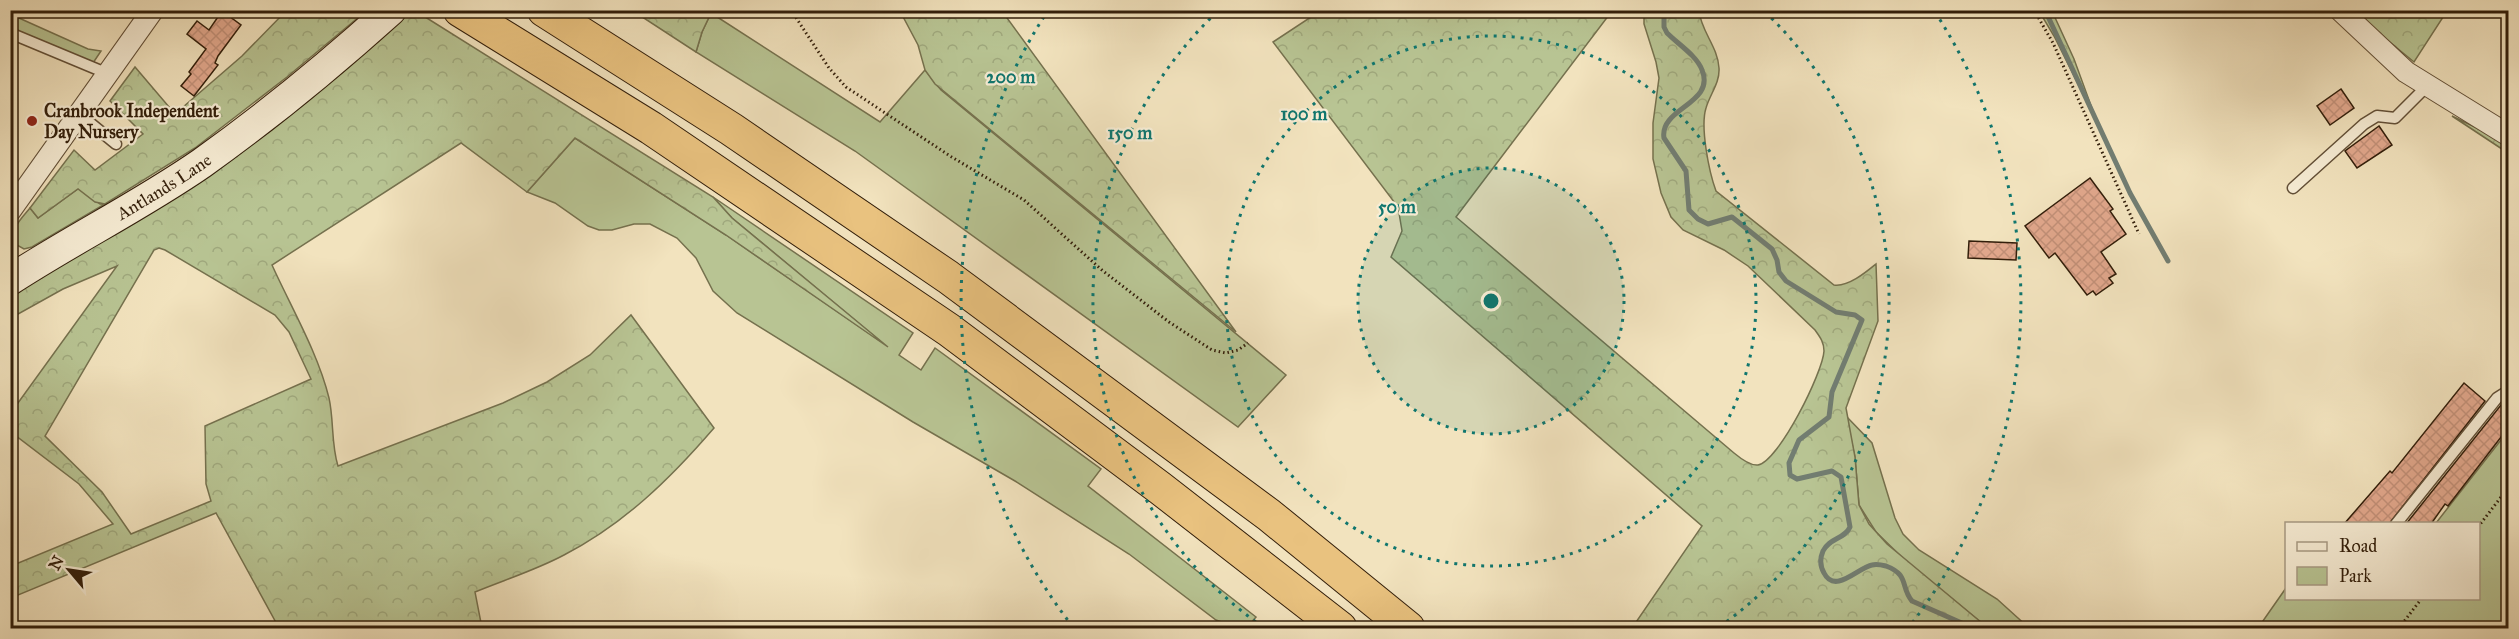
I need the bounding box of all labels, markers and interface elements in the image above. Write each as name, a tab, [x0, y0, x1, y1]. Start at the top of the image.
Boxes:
text: 200 m	[987, 66, 1036, 88]
place label: Cranbrook Independent Day Nursery	[44, 100, 220, 144]
text: 100 m	[1281, 103, 1328, 125]
marker: Cranbrook Independent Day Nursery	[25, 114, 39, 128]
text: 150 m	[1108, 122, 1153, 144]
street label: Antlands Lane	[112, 149, 216, 225]
text: 50 m	[1378, 196, 1417, 218]
centre of rings	[1481, 291, 1501, 311]
legend	[2285, 522, 2480, 600]
text: Road	[2339, 535, 2377, 557]
north arrow	[39, 540, 99, 600]
text: N	[45, 552, 68, 574]
text: Park	[2339, 565, 2372, 587]

